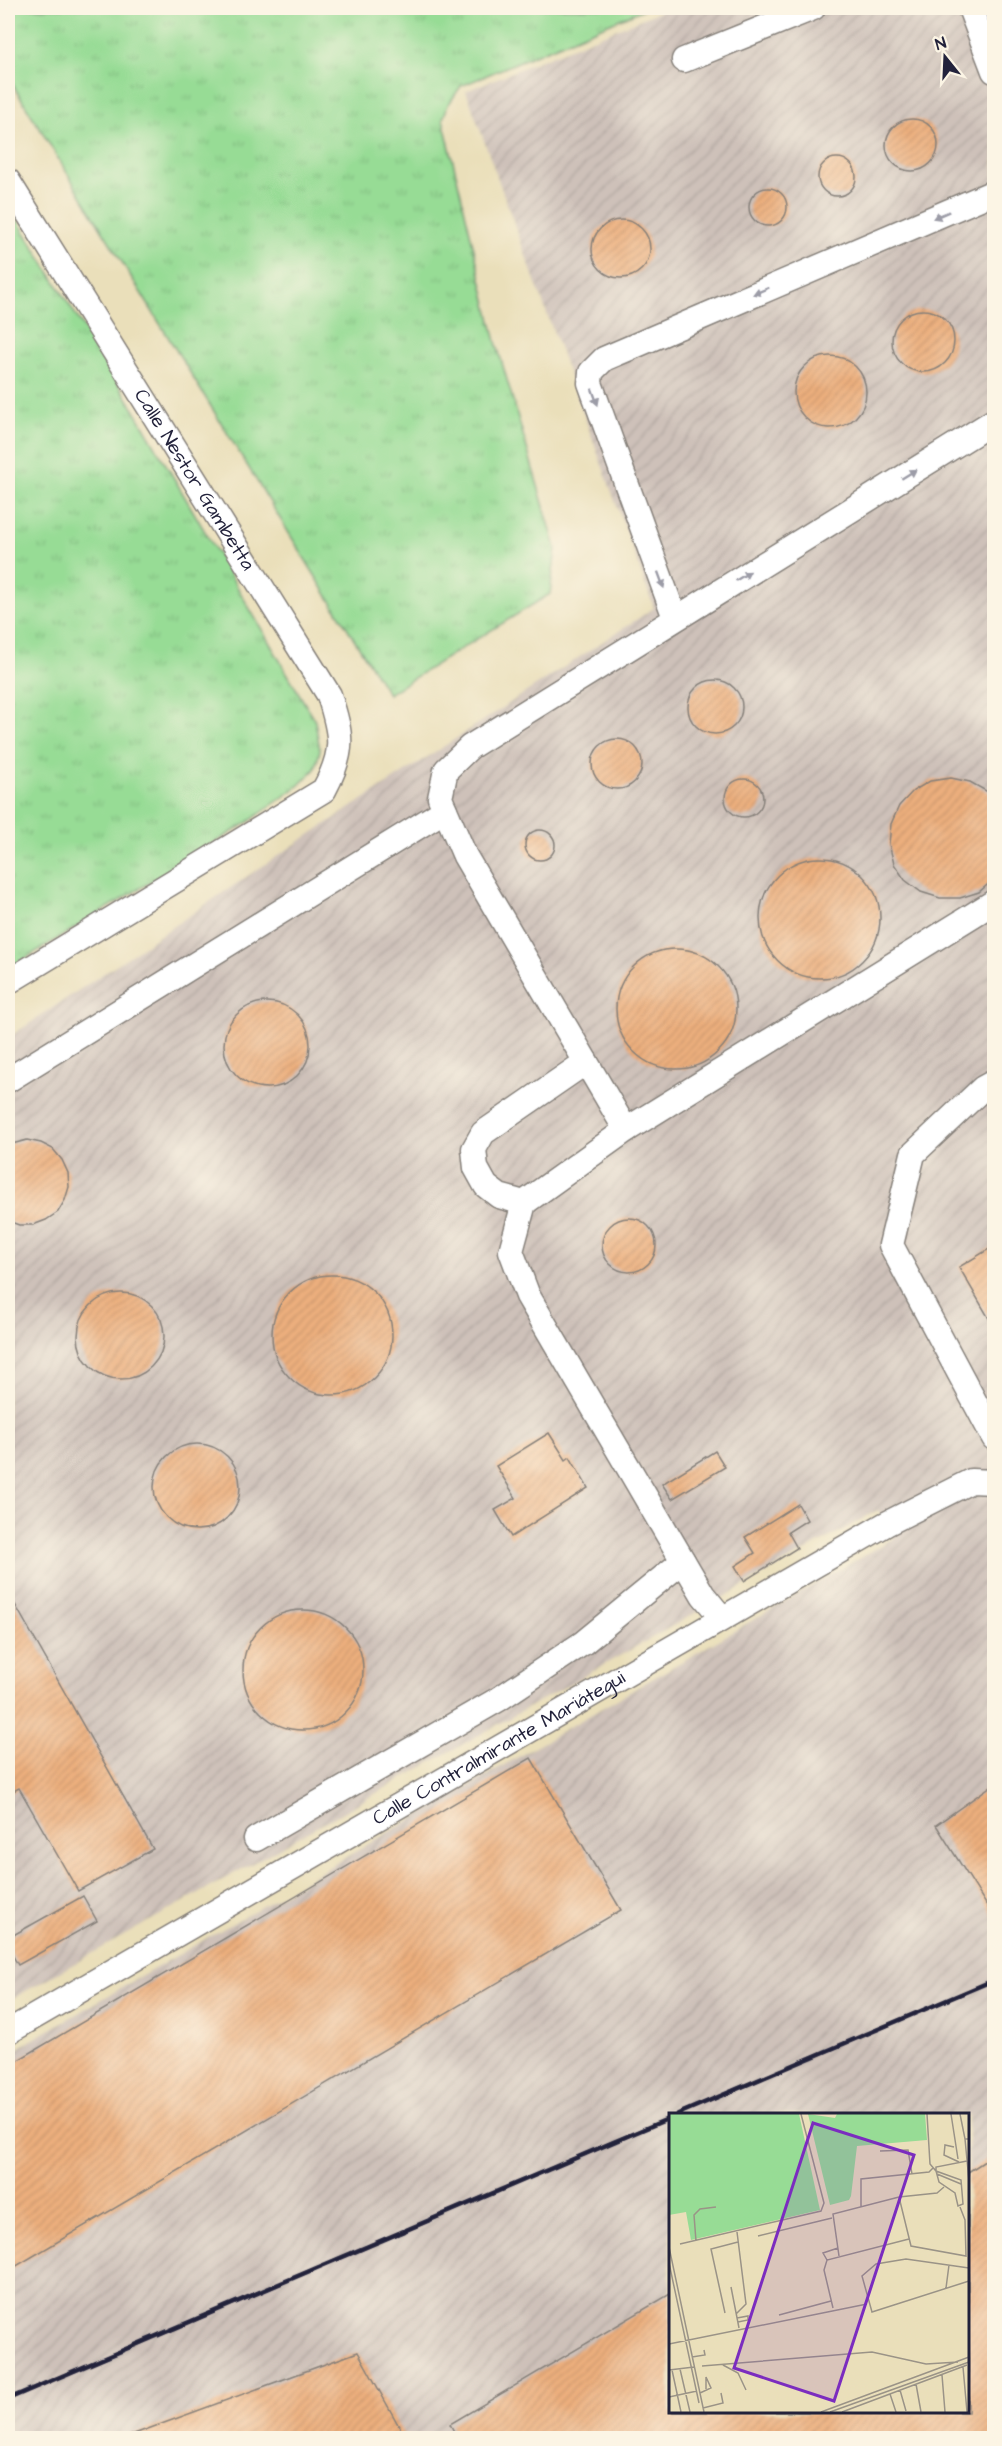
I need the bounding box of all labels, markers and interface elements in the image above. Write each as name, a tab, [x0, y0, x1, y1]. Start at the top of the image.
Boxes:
north arrow	[915, 27, 975, 87]
text: N	[933, 32, 949, 56]
one-way arrow	[931, 210, 949, 220]
one-way arrow	[753, 287, 770, 296]
street label: Calle Nestor Gambetta	[127, 383, 262, 576]
one-way arrow	[590, 388, 600, 406]
one-way arrow	[901, 468, 917, 479]
one-way arrow	[734, 570, 751, 581]
one-way arrow	[657, 571, 667, 589]
street label: Calle Contralmirante Mariátegui	[367, 1664, 630, 1832]
inset map	[669, 2113, 969, 2413]

